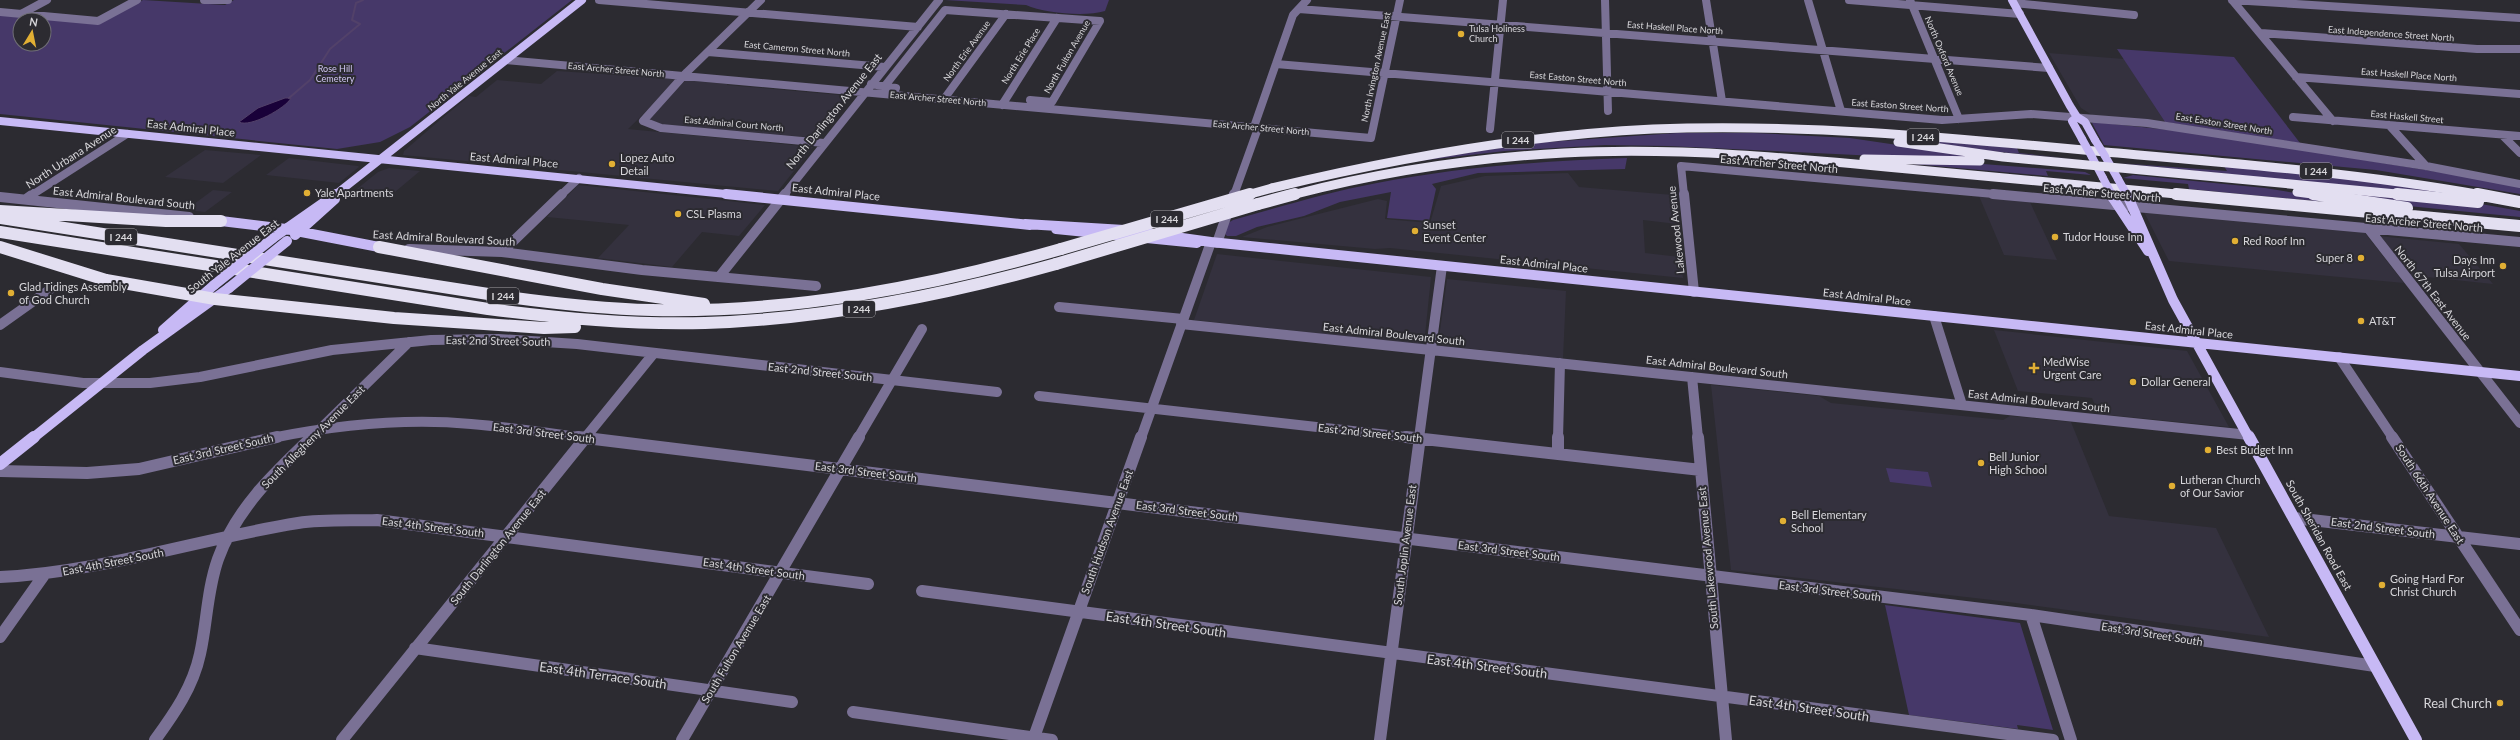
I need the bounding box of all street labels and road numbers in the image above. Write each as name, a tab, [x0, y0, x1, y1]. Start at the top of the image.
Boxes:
street label: North Irvington Avenue East	[1358, 10, 1393, 123]
street label: North Oxford Avenue	[1923, 14, 1966, 97]
street label: North Erie Avenue	[941, 18, 993, 83]
street label: North Fulton Avenue	[1041, 18, 1092, 95]
street label: East Haskell Place North	[1627, 19, 1723, 36]
street label: East Independence Street North	[2328, 24, 2455, 43]
street label: North Erie Place	[999, 25, 1042, 86]
street label: East Cameron Street North	[743, 38, 851, 59]
street label: North Yale Avenue East	[425, 46, 505, 113]
street label: North Darlington Avenue East	[783, 50, 884, 171]
street label: East Archer Street North	[567, 60, 665, 79]
street label: East Haskell Place North	[2361, 66, 2457, 83]
street label: East Easton Street North	[1529, 69, 1627, 88]
street label: East Archer Street North	[889, 89, 987, 108]
street label: East Easton Street North	[1851, 97, 1949, 114]
street label: East Haskell Street	[2370, 108, 2445, 125]
street label: East Easton Street North	[2175, 110, 2273, 137]
street label: East Admiral Court North	[684, 114, 784, 133]
street label: East Admiral Place	[146, 116, 236, 139]
street label: East Archer Street North	[1212, 118, 1310, 137]
street label: North Urbana Avenue	[23, 122, 119, 191]
road number: I 244	[1907, 129, 1939, 145]
road number: I 244	[1502, 132, 1534, 148]
street label: East Admiral Place	[469, 149, 559, 170]
street label: East Archer Street North	[1720, 152, 1839, 175]
road number: I 244	[2300, 163, 2332, 179]
street label: East Admiral Place	[791, 180, 881, 203]
street label: East Archer Street North	[2043, 181, 2162, 204]
street label: East Admiral Boulevard South	[52, 184, 196, 211]
street label: Lakewood Avenue	[1664, 185, 1687, 275]
road number: I 244	[1151, 211, 1183, 227]
street label: East Archer Street North	[2365, 211, 2484, 234]
street label: South Yale Avenue East	[184, 216, 281, 295]
street label: East Admiral Boulevard South	[372, 227, 516, 248]
road number: I 244	[105, 229, 137, 245]
street label: North 67th East Avenue	[2392, 243, 2474, 343]
street label: East Admiral Place	[1499, 252, 1589, 275]
street label: East Admiral Place	[1822, 285, 1912, 308]
road number: I 244	[487, 288, 519, 304]
road number: I 244	[843, 301, 875, 317]
street label: East Admiral Place	[2144, 318, 2234, 341]
street label: East Admiral Boulevard South	[1322, 320, 1466, 347]
street label: East 2nd Street South	[445, 333, 551, 348]
street label: East Admiral Boulevard South	[1645, 353, 1789, 380]
street label: East 2nd Street South	[767, 360, 873, 383]
street label: South Allegheny Avenue East	[258, 382, 367, 491]
street label: East Admiral Boulevard South	[1967, 387, 2111, 414]
street label: East 3rd Street South	[492, 420, 596, 445]
street label: East 2nd Street South	[1317, 421, 1423, 444]
street label: East 3rd Street South	[171, 431, 274, 466]
street label: South 66th Avenue East	[2393, 441, 2468, 546]
street label: East 3rd Street South	[814, 459, 918, 484]
street label: South Hudson Avenue East	[1078, 468, 1135, 596]
street label: South Sheridan Road East	[2284, 477, 2355, 592]
street label: South Joplin Avenue East	[1391, 484, 1418, 606]
street label: South Darlington Avenue East	[447, 486, 548, 607]
street label: South Lakewood Avenue East	[1695, 486, 1720, 630]
street label: East 3rd Street South	[1135, 498, 1239, 523]
street label: East 4th Street South	[381, 514, 485, 539]
street label: East 2nd Street South	[2330, 515, 2436, 540]
street label: East 3rd Street South	[1457, 538, 1561, 563]
street label: East 4th Street South	[61, 545, 165, 578]
street label: East 4th Street South	[702, 555, 806, 582]
street label: East 3rd Street South	[1778, 578, 1882, 603]
street label: South Fulton Avenue East	[698, 592, 773, 705]
street label: East 4th Street South	[1105, 608, 1227, 640]
street label: East 3rd Street South	[2100, 619, 2204, 648]
street label: East 4th Street South	[1426, 651, 1548, 681]
street label: East 4th Terrace South	[538, 658, 668, 692]
street label: East 4th Street South	[1748, 692, 1870, 724]

